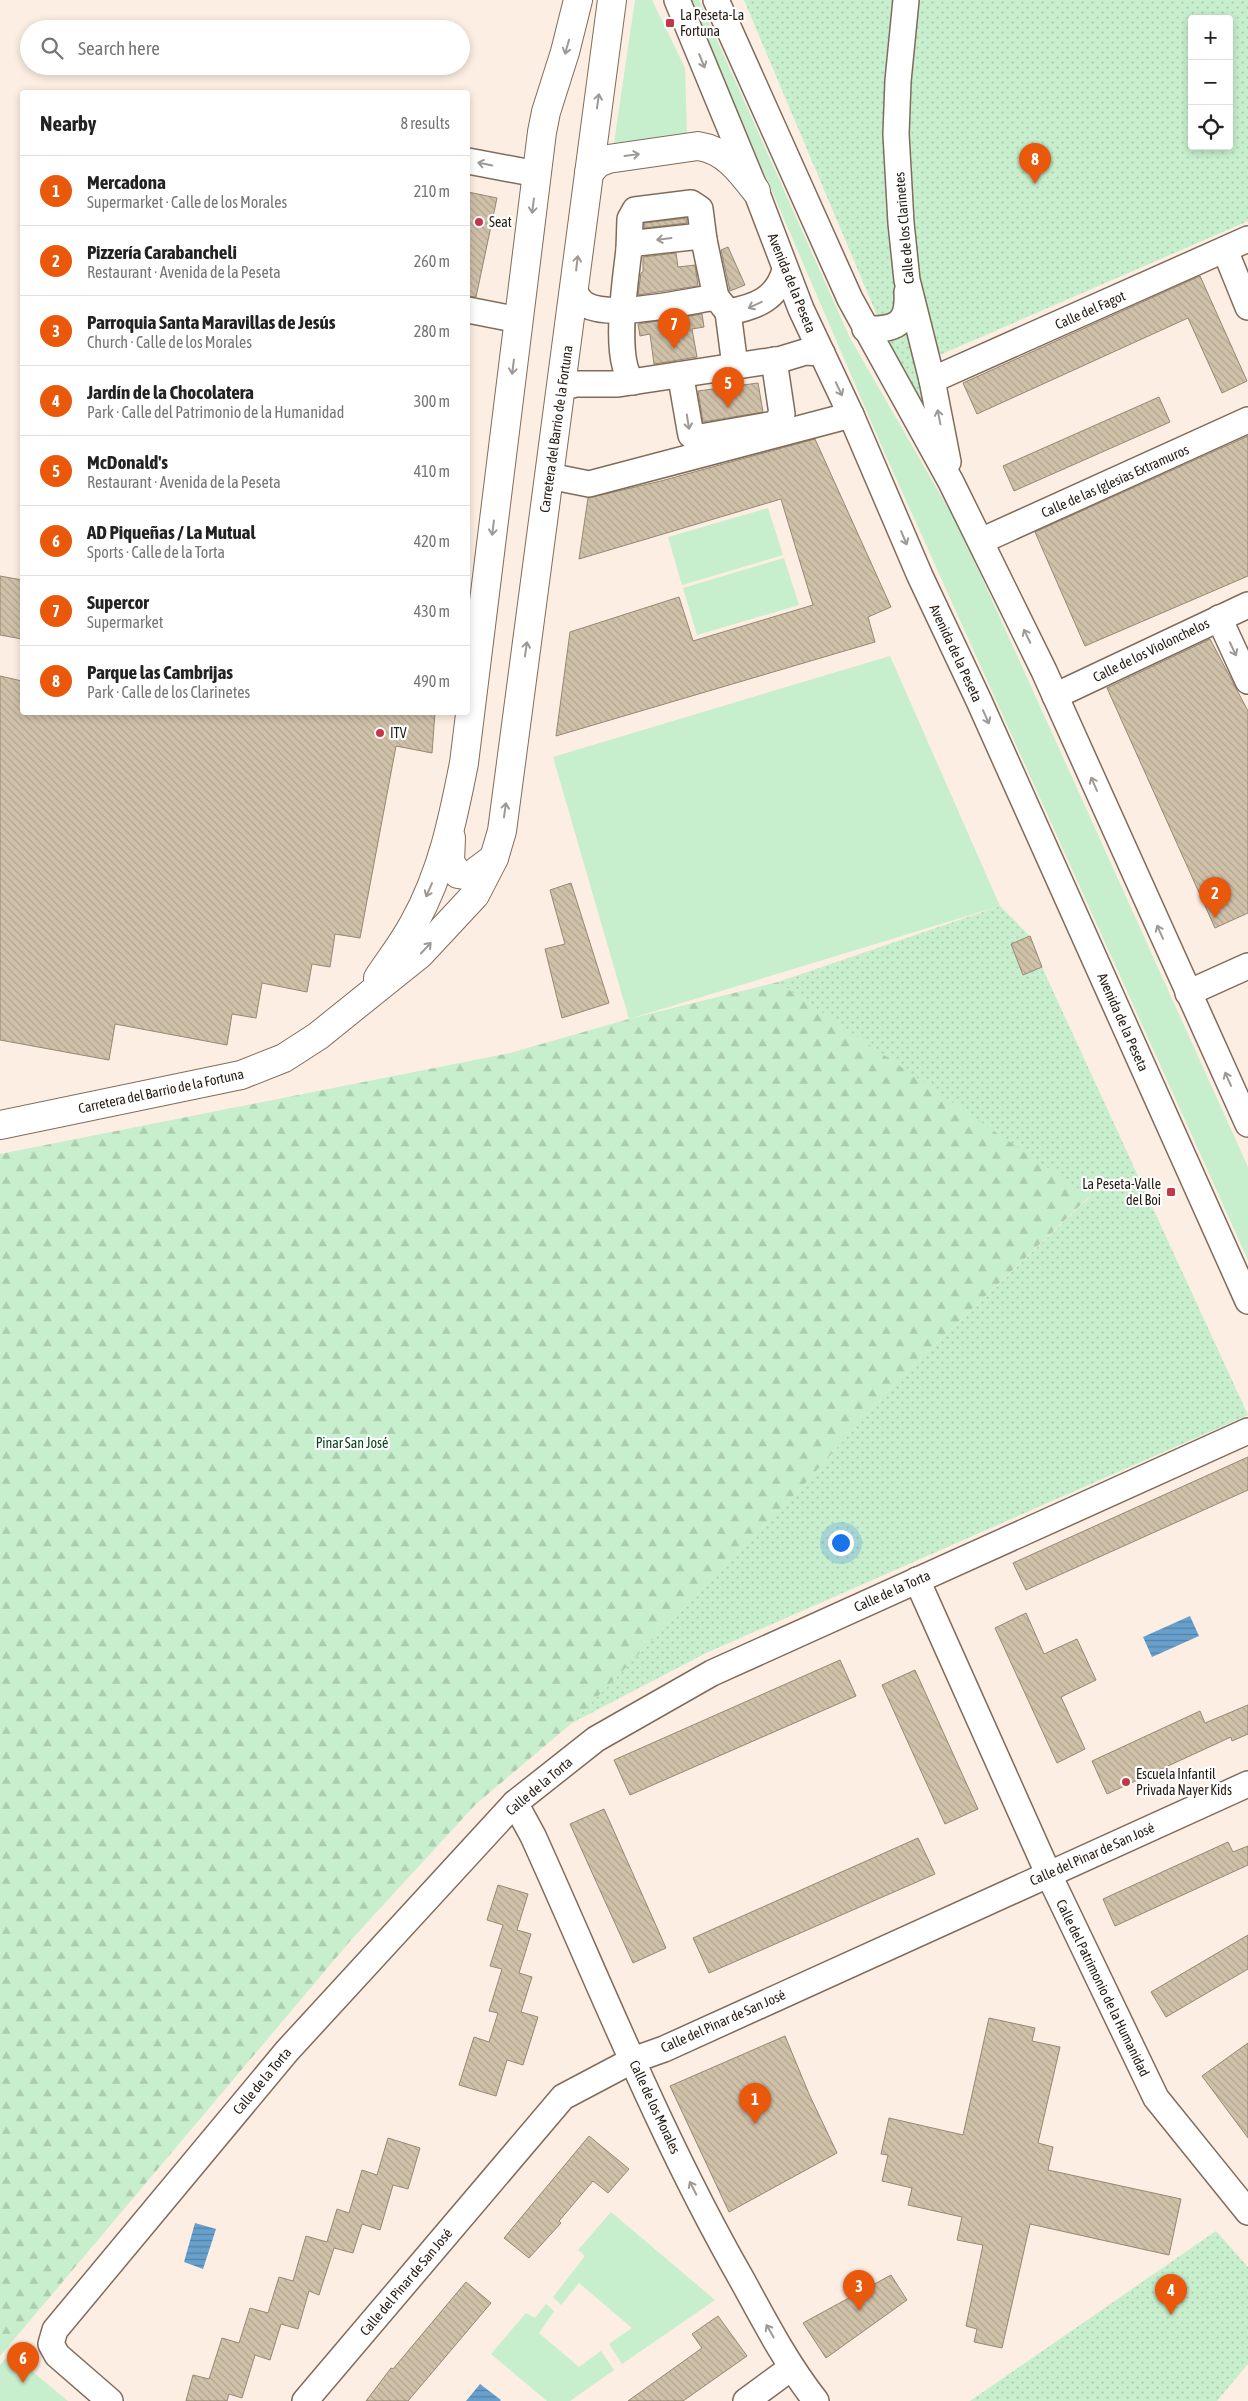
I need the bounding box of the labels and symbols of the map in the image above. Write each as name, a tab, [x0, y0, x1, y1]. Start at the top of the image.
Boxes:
place label: La Peseta-La Fortuna	[680, 7, 744, 39]
marker: La Peseta-La Fortuna	[664, 17, 676, 29]
one-way arrow	[561, 39, 571, 55]
one-way arrow	[698, 53, 708, 68]
one-way arrow	[593, 94, 603, 110]
pin: 8	[1019, 143, 1051, 184]
one-way arrow	[624, 150, 640, 160]
one-way arrow	[477, 159, 493, 169]
street label: Calle de los Clarinetes	[891, 171, 917, 285]
one-way arrow	[528, 197, 538, 213]
place label: Seat	[489, 214, 512, 230]
marker: Seat	[473, 216, 485, 228]
street label: Avenida de la Peseta	[765, 231, 819, 335]
one-way arrow	[656, 235, 672, 245]
one-way arrow	[573, 255, 583, 271]
street label: Calle del Fagot	[1052, 287, 1128, 333]
one-way arrow	[748, 301, 763, 311]
pin: 7	[658, 308, 690, 349]
street label: Carretera del Barrio de la Fortuna	[536, 344, 576, 514]
one-way arrow	[508, 359, 518, 375]
pin: 5	[712, 367, 744, 408]
one-way arrow	[834, 381, 844, 396]
one-way arrow	[934, 409, 943, 425]
one-way arrow	[684, 413, 694, 429]
street label: Calle de las Iglesias Extramuros	[1039, 441, 1191, 521]
one-way arrow	[488, 520, 498, 536]
one-way arrow	[899, 530, 909, 545]
street label: Avenida de la Peseta	[926, 602, 986, 704]
street label: Calle de los Violonchelos	[1090, 615, 1212, 685]
one-way arrow	[1021, 628, 1031, 643]
one-way arrow	[521, 642, 531, 658]
one-way arrow	[1229, 642, 1239, 657]
one-way arrow	[982, 709, 992, 724]
place label: ITV	[390, 725, 407, 741]
marker: ITV	[374, 727, 386, 739]
one-way arrow	[1088, 777, 1098, 792]
one-way arrow	[500, 803, 510, 819]
pin: 2	[1199, 877, 1231, 918]
one-way arrow	[424, 882, 433, 897]
one-way arrow	[1155, 925, 1165, 940]
one-way arrow	[420, 941, 432, 954]
street label: Avenida de la Peseta	[1094, 970, 1152, 1074]
street label: Carretera del Barrio de la Fortuna	[77, 1066, 245, 1116]
one-way arrow	[1223, 1072, 1233, 1087]
place label: La Peseta-Valle del Boi	[1082, 1176, 1161, 1208]
marker: La Peseta-Valle del Boi	[1165, 1186, 1177, 1198]
park label: Pinar San José	[316, 1435, 388, 1451]
your location	[828, 1530, 854, 1556]
street label: Calle de la Torta	[851, 1567, 933, 1615]
street label: Calle de la Torta	[503, 1754, 575, 1818]
place label: Escuela Infantil Privada Nayer Kids	[1136, 1766, 1232, 1798]
marker: Escuela Infantil Privada Nayer Kids	[1120, 1776, 1132, 1788]
street label: Calle del Pinar de San José	[1027, 1819, 1157, 1889]
street label: Calle del Patrimonio de la Humanidad	[1053, 1897, 1153, 2079]
street label: Calle del Pinar de San José	[658, 1986, 788, 2056]
street label: Calle de la Torta	[230, 2045, 294, 2117]
street label: Calle de los Morales	[626, 2058, 684, 2156]
pin: 1	[739, 2083, 771, 2124]
one-way arrow	[688, 2181, 697, 2196]
street label: Calle del Pinar de San José	[357, 2225, 455, 2339]
pin: 3	[843, 2270, 875, 2311]
pin: 4	[1155, 2274, 1187, 2315]
one-way arrow	[765, 2324, 775, 2338]
pin: 6	[7, 2342, 39, 2383]

